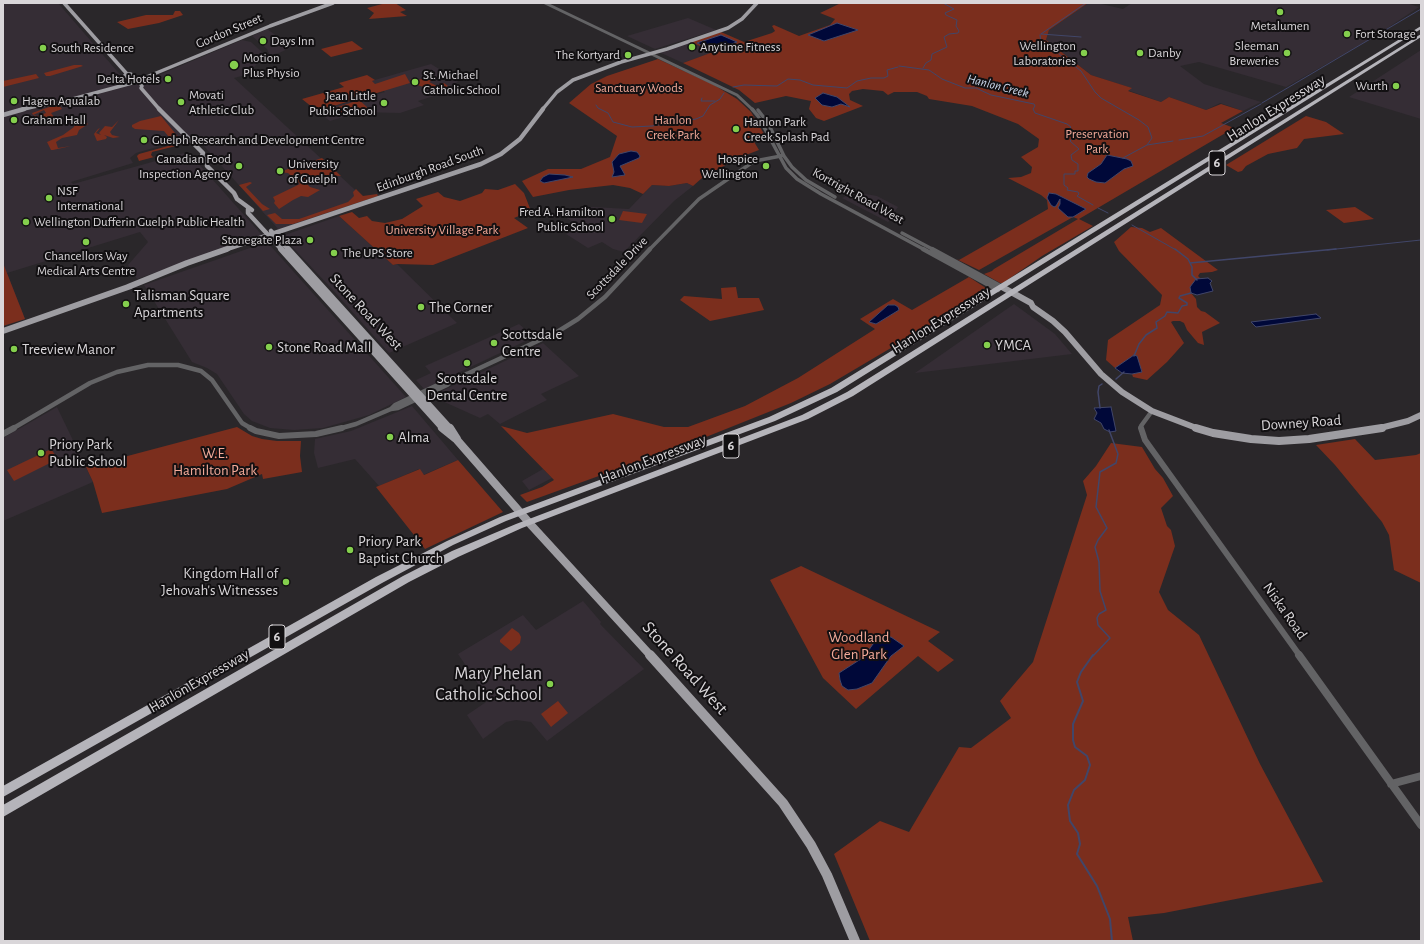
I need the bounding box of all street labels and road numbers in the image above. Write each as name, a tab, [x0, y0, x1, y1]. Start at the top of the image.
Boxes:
street label: Gordon Street	[194, 10, 264, 52]
street label: Hanlon Expressway	[1223, 71, 1329, 145]
street label: Edinburgh Road South	[374, 142, 486, 196]
road number: 6	[1209, 151, 1225, 175]
street label: Kortright Road West	[810, 164, 906, 228]
street label: Scottsdale Drive	[583, 233, 651, 303]
street label: Stone Road West	[326, 270, 406, 354]
street label: Hanlon Expressway	[888, 283, 994, 357]
street label: Downey Road	[1260, 411, 1342, 435]
street label: Hanlon Expressway	[597, 430, 709, 488]
road number: 6	[723, 434, 739, 458]
street label: Niska Road	[1259, 579, 1311, 643]
street label: Stone Road West	[638, 617, 732, 719]
road number: 6	[269, 625, 285, 649]
street label: Hanlon Expressway	[146, 645, 252, 717]

